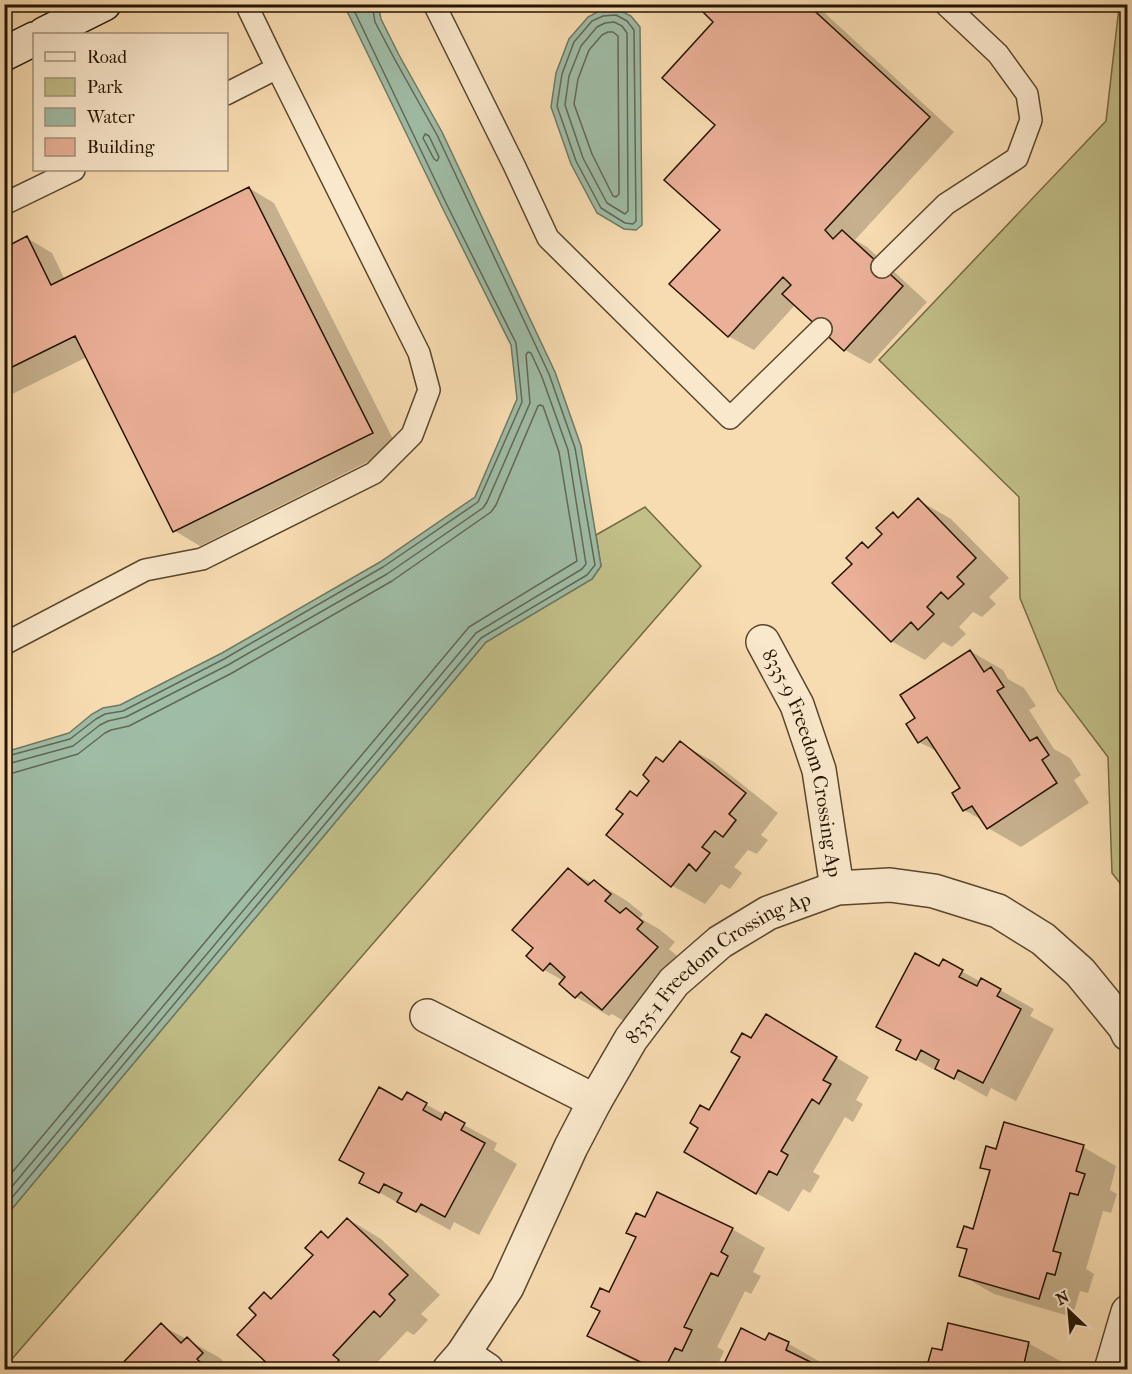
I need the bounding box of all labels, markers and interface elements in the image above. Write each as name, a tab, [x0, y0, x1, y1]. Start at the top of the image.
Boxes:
legend	[33, 33, 228, 171]
text: Road	[87, 47, 127, 68]
text: Park	[87, 77, 124, 98]
text: Water	[86, 107, 135, 128]
text: Building	[87, 137, 155, 158]
street label: 8335-9 Freedom Crossing Ap	[757, 645, 846, 879]
street label: 8335-1 Freedom Crossing Ap	[621, 887, 814, 1048]
north arrow	[1039, 1281, 1099, 1341]
text: N	[1053, 1286, 1073, 1309]

